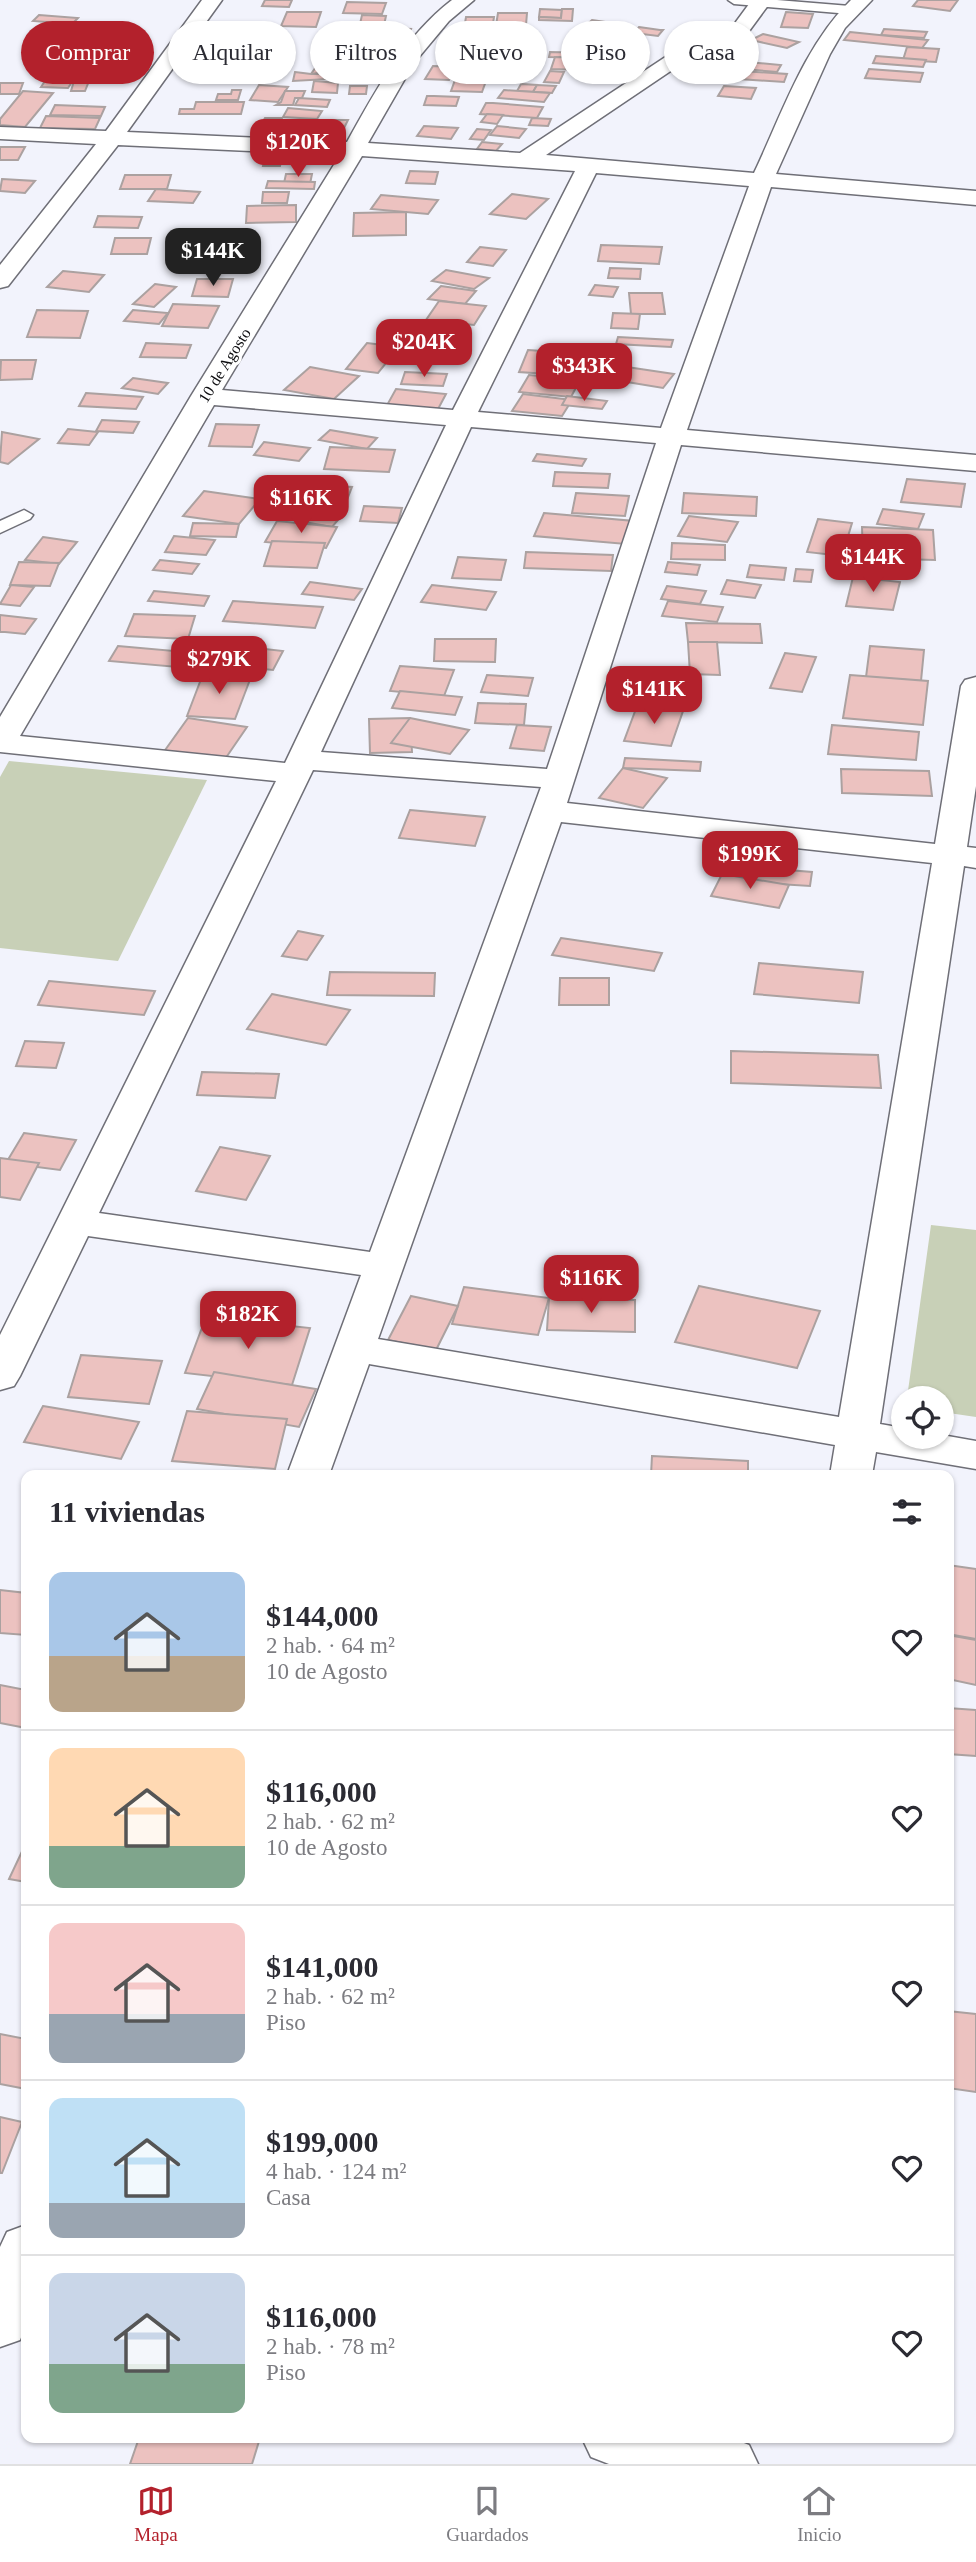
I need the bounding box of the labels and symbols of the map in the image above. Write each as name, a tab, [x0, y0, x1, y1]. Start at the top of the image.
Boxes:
pin: $120K	[249, 120, 347, 179]
pin: $144K	[164, 229, 262, 288]
pin: $204K	[375, 320, 473, 379]
street label: 10 de Agosto	[195, 325, 255, 406]
pin: $343K	[535, 344, 633, 403]
pin: $116K	[252, 476, 350, 535]
pin: $144K	[824, 534, 922, 594]
pin: $279K	[170, 636, 268, 696]
pin: $141K	[605, 666, 703, 726]
pin: $199K	[701, 832, 799, 891]
pin: $116K	[542, 1256, 640, 1315]
pin: $182K	[199, 1292, 297, 1351]

